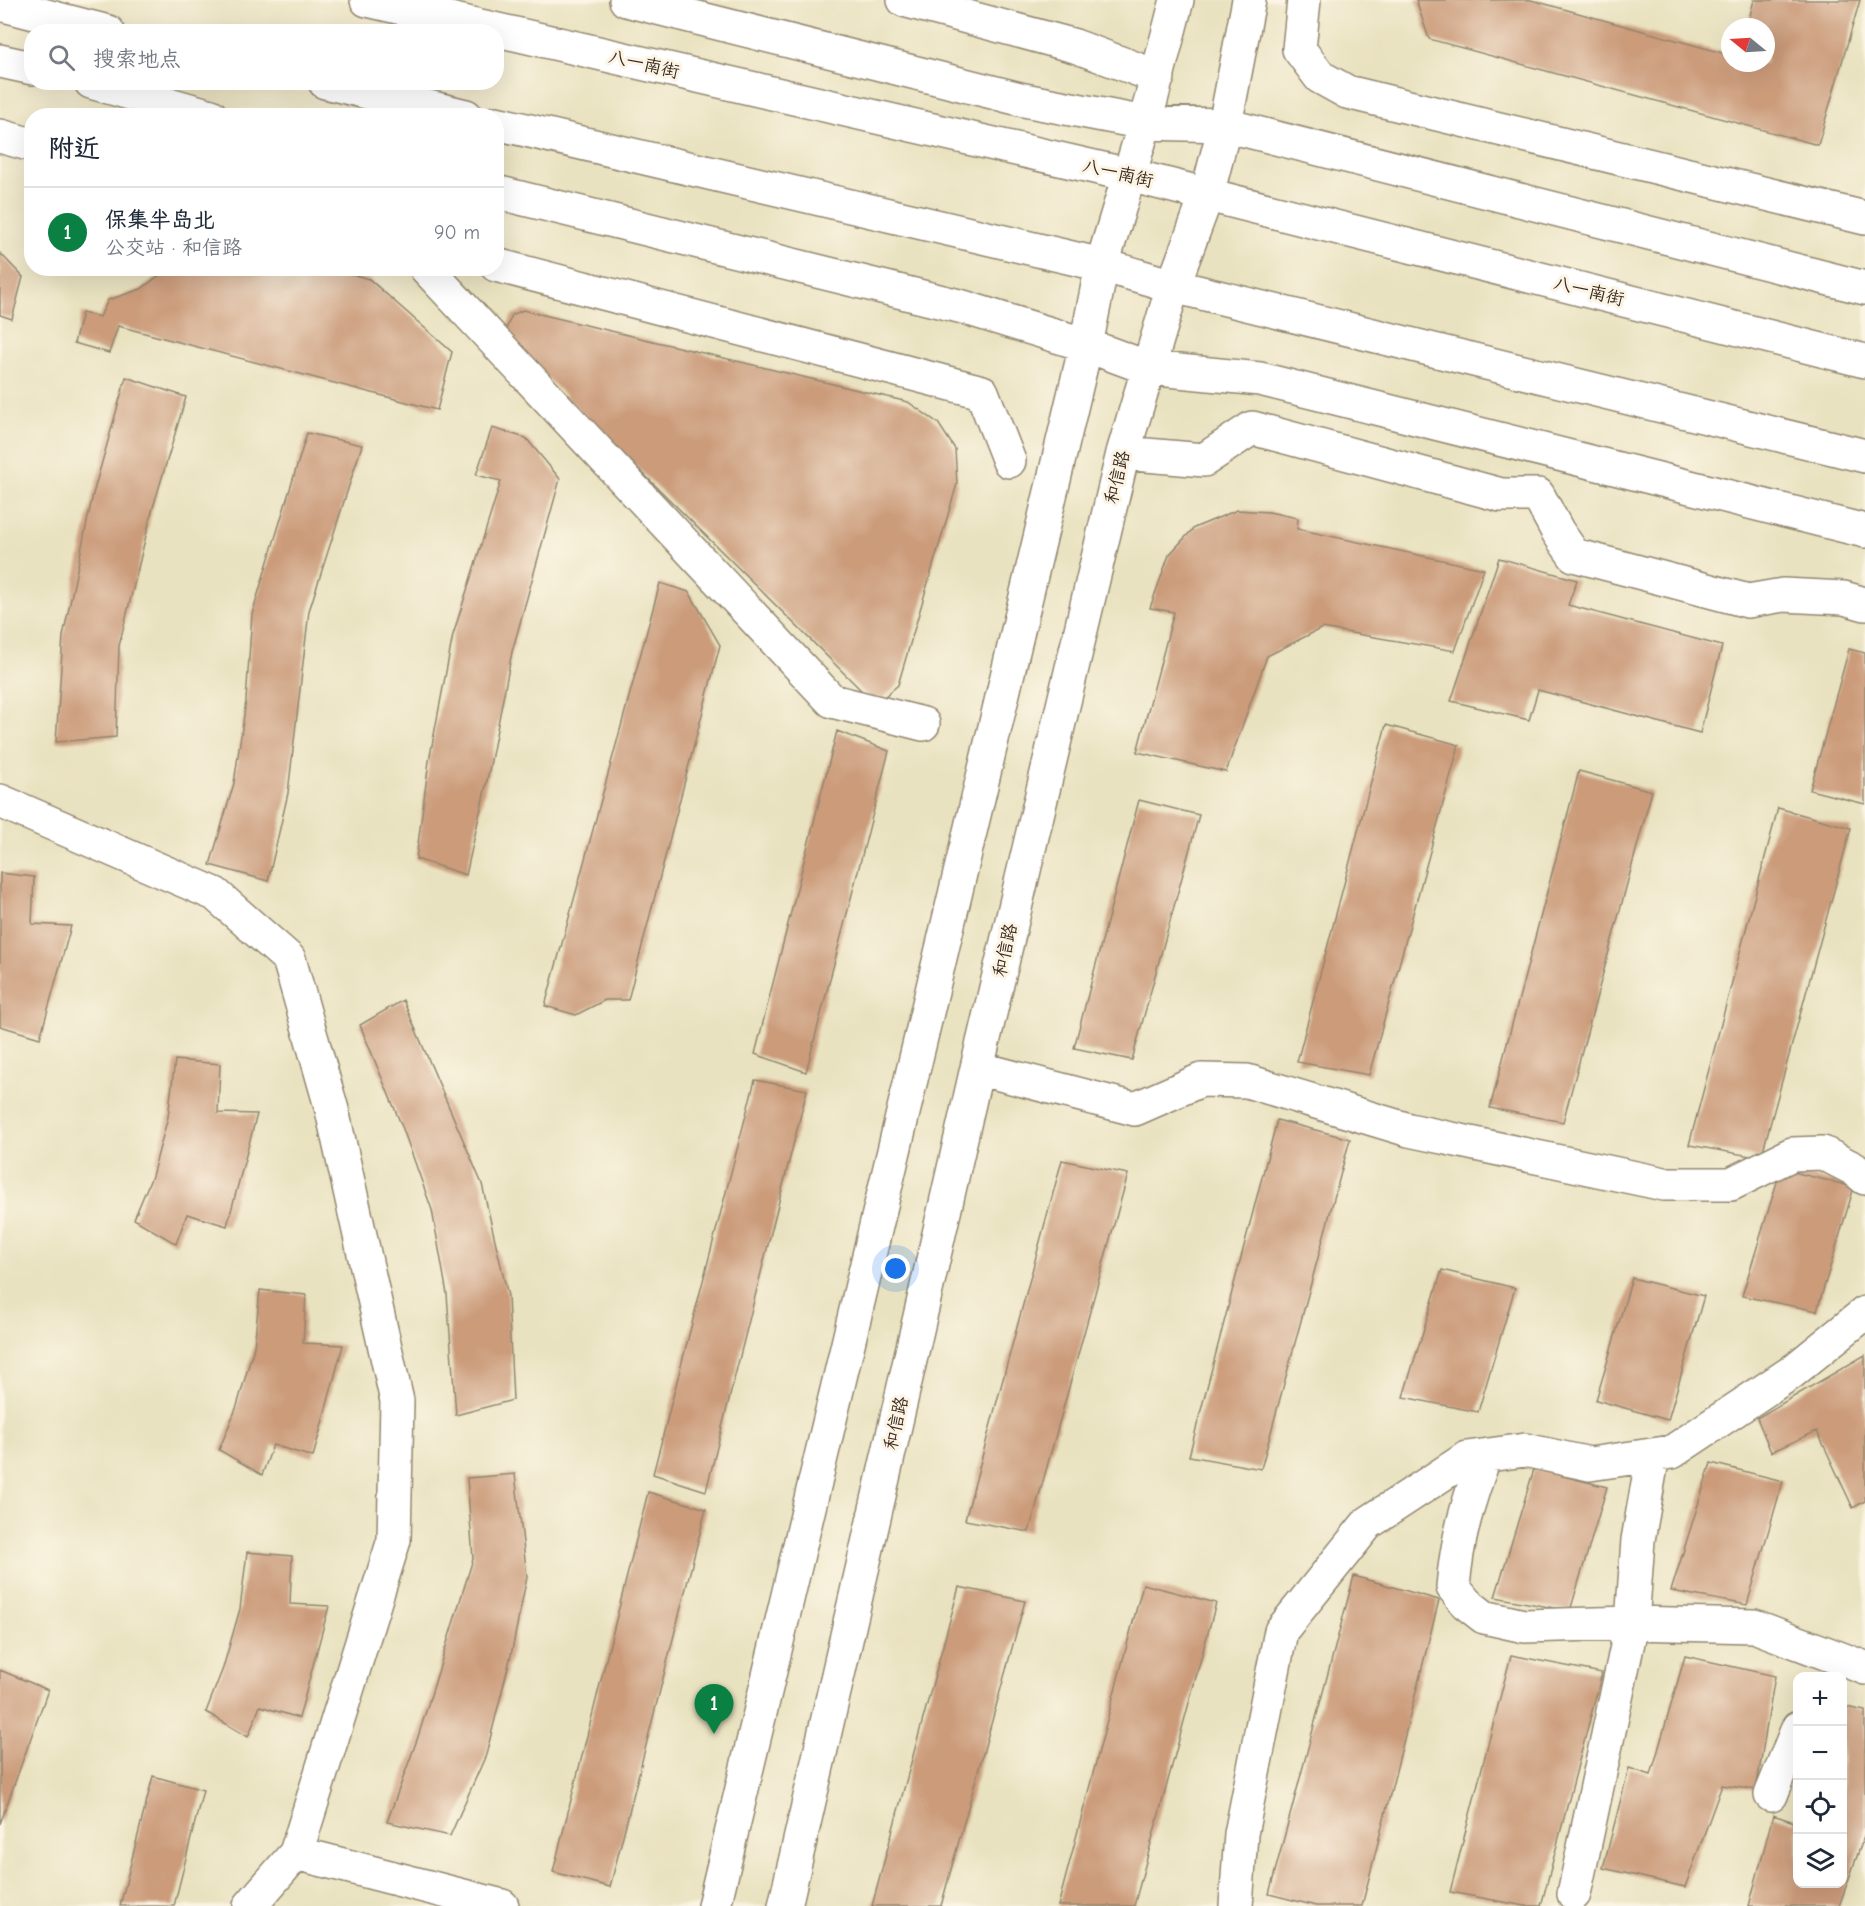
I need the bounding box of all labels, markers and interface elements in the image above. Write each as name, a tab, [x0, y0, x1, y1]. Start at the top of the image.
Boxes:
north arrow	[1721, 18, 1775, 72]
search box	[24, 24, 504, 90]
icon: search	[45, 41, 78, 74]
text: 搜索地点	[93, 46, 181, 72]
street label: 八一南街	[606, 46, 681, 83]
text: 附近	[48, 134, 100, 164]
street label: 八一南街	[1080, 155, 1155, 192]
text: 保集半岛北	[105, 207, 215, 233]
text: 1	[64, 221, 71, 244]
text: 90 m	[434, 221, 480, 244]
text: 公交站 · 和信路	[105, 236, 242, 259]
street label: 八一南街	[1551, 273, 1626, 310]
street label: 和信路	[1101, 448, 1134, 506]
street label: 和信路	[989, 921, 1022, 979]
your location	[881, 1254, 910, 1283]
street label: 和信路	[880, 1394, 913, 1452]
map controls	[1793, 1672, 1847, 1888]
button: +	[1793, 1672, 1847, 1726]
pin: 1	[694, 1684, 734, 1734]
button: −	[1793, 1726, 1847, 1780]
button: locate	[1793, 1780, 1847, 1834]
button: layers	[1793, 1834, 1847, 1888]

